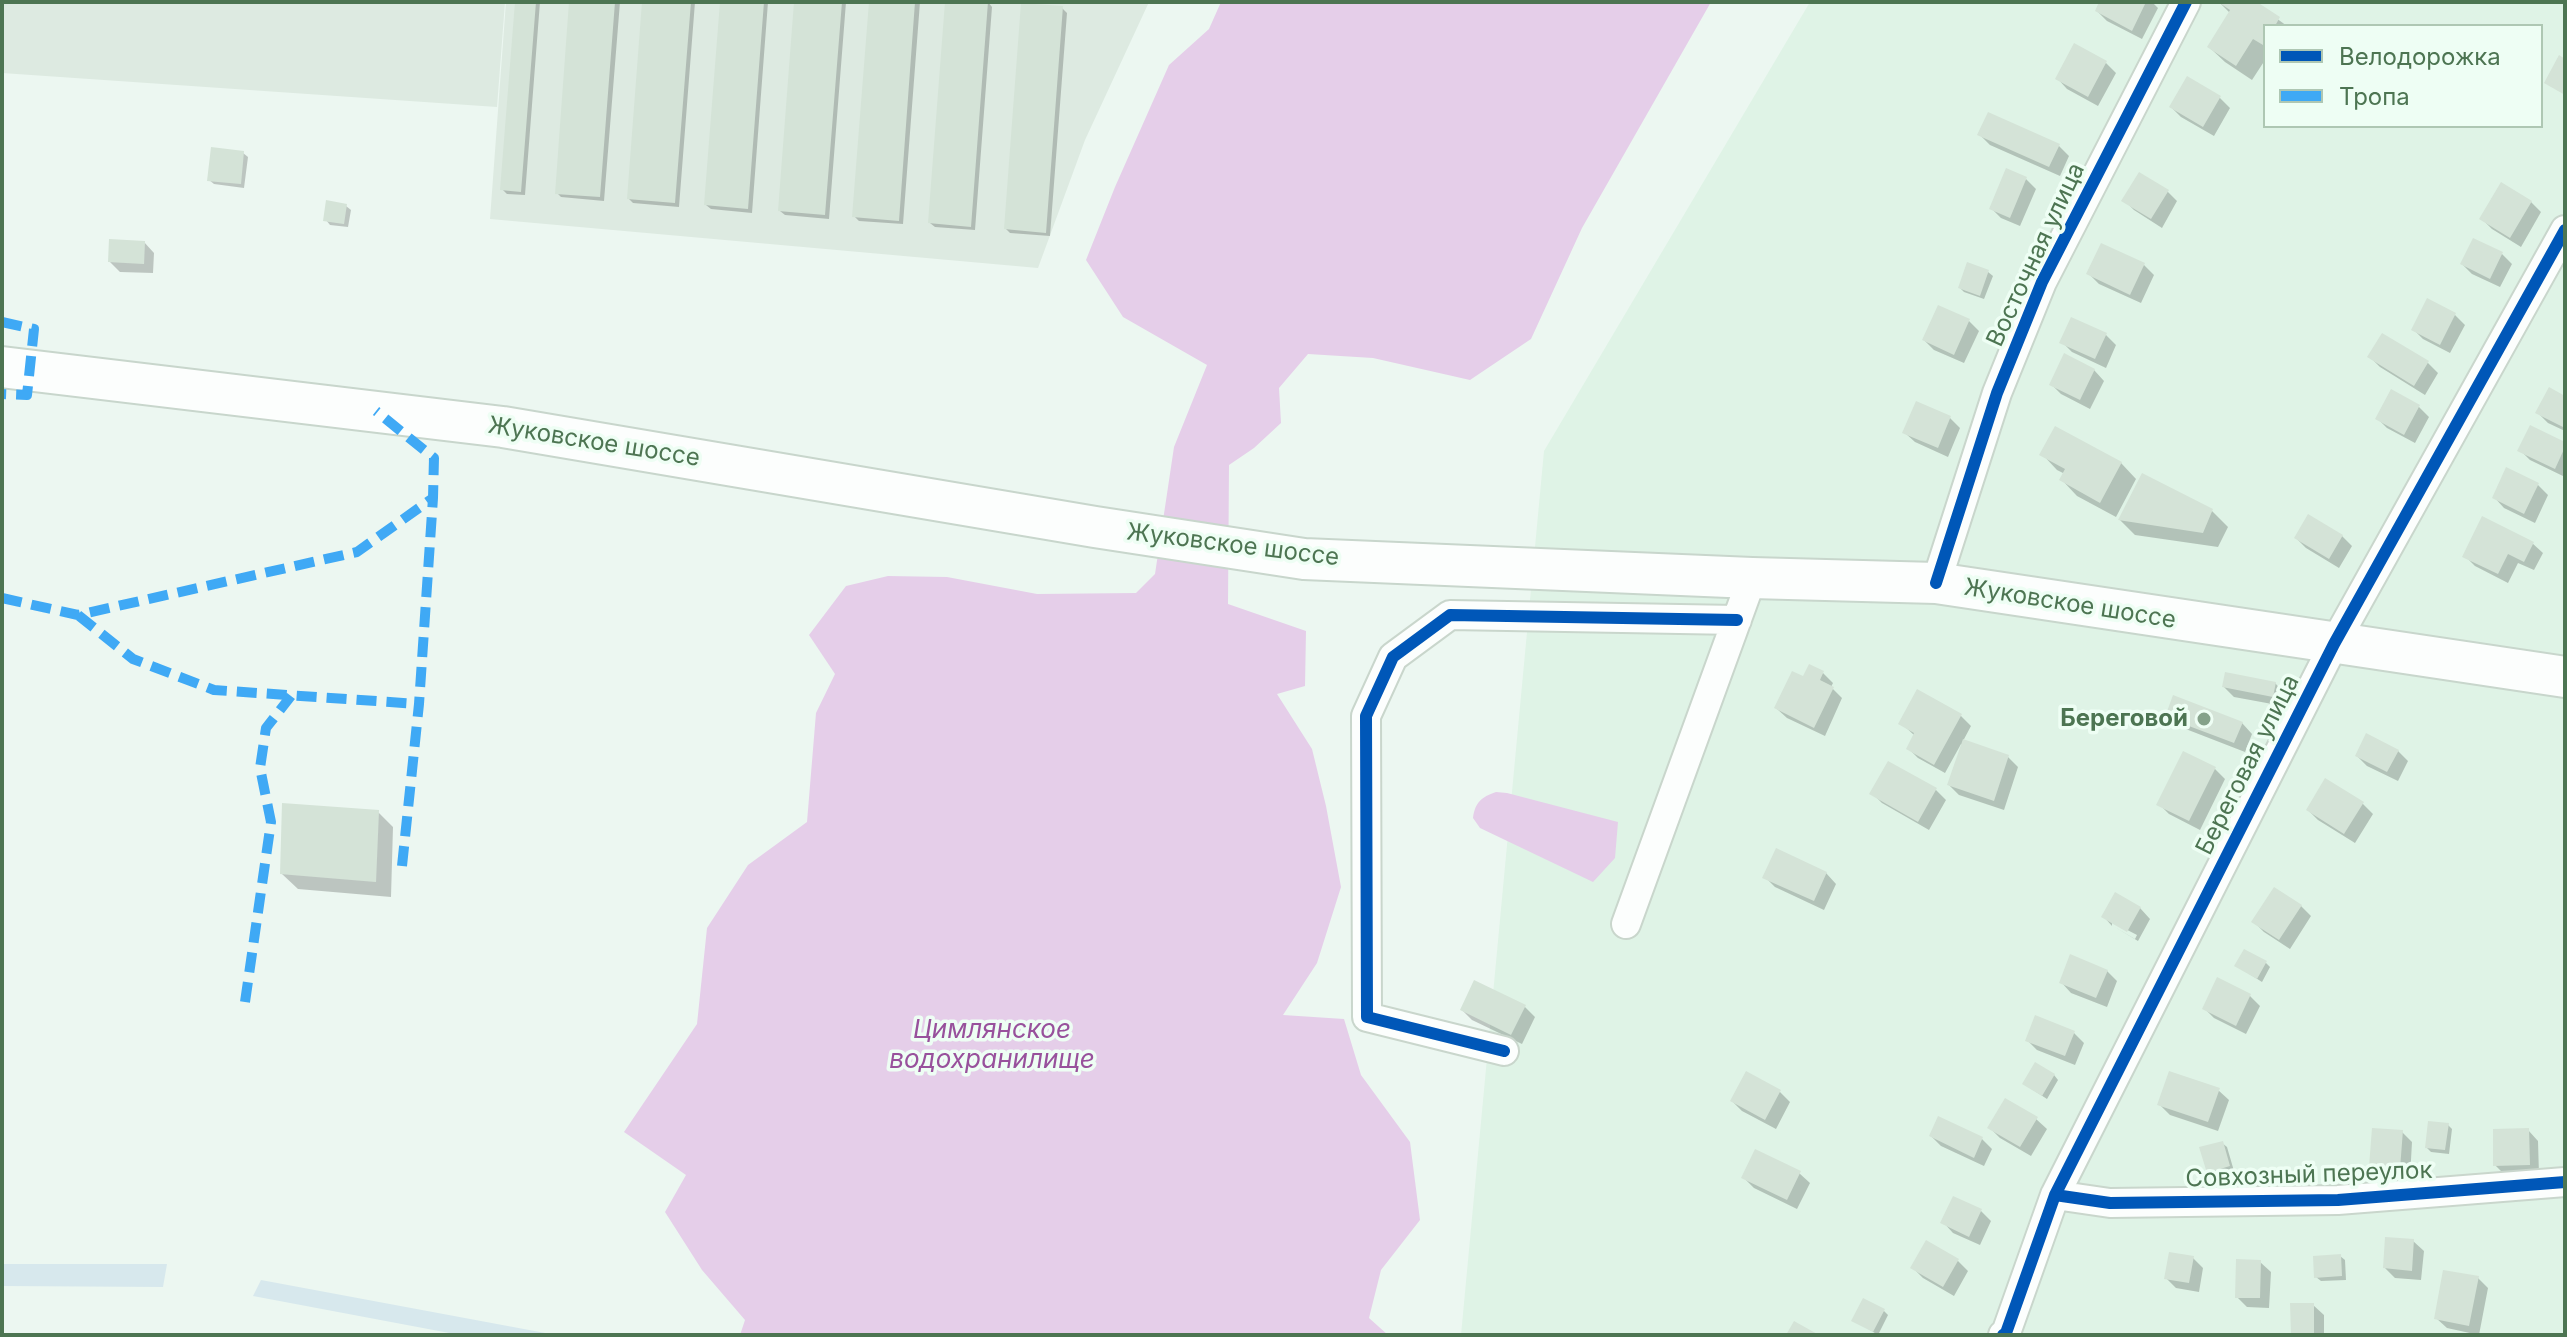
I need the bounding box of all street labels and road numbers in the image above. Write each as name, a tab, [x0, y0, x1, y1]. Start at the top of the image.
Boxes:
street label: Восточная улица	[1981, 159, 2091, 351]
street label: Жуковское шоссе	[486, 411, 702, 473]
street label: Жуковское шоссе	[1125, 518, 1341, 572]
street label: Жуковское шоссе	[1962, 573, 2178, 635]
street label: Береговая улица	[2190, 670, 2306, 860]
street label: Совхозный переулок	[2185, 1156, 2433, 1194]

